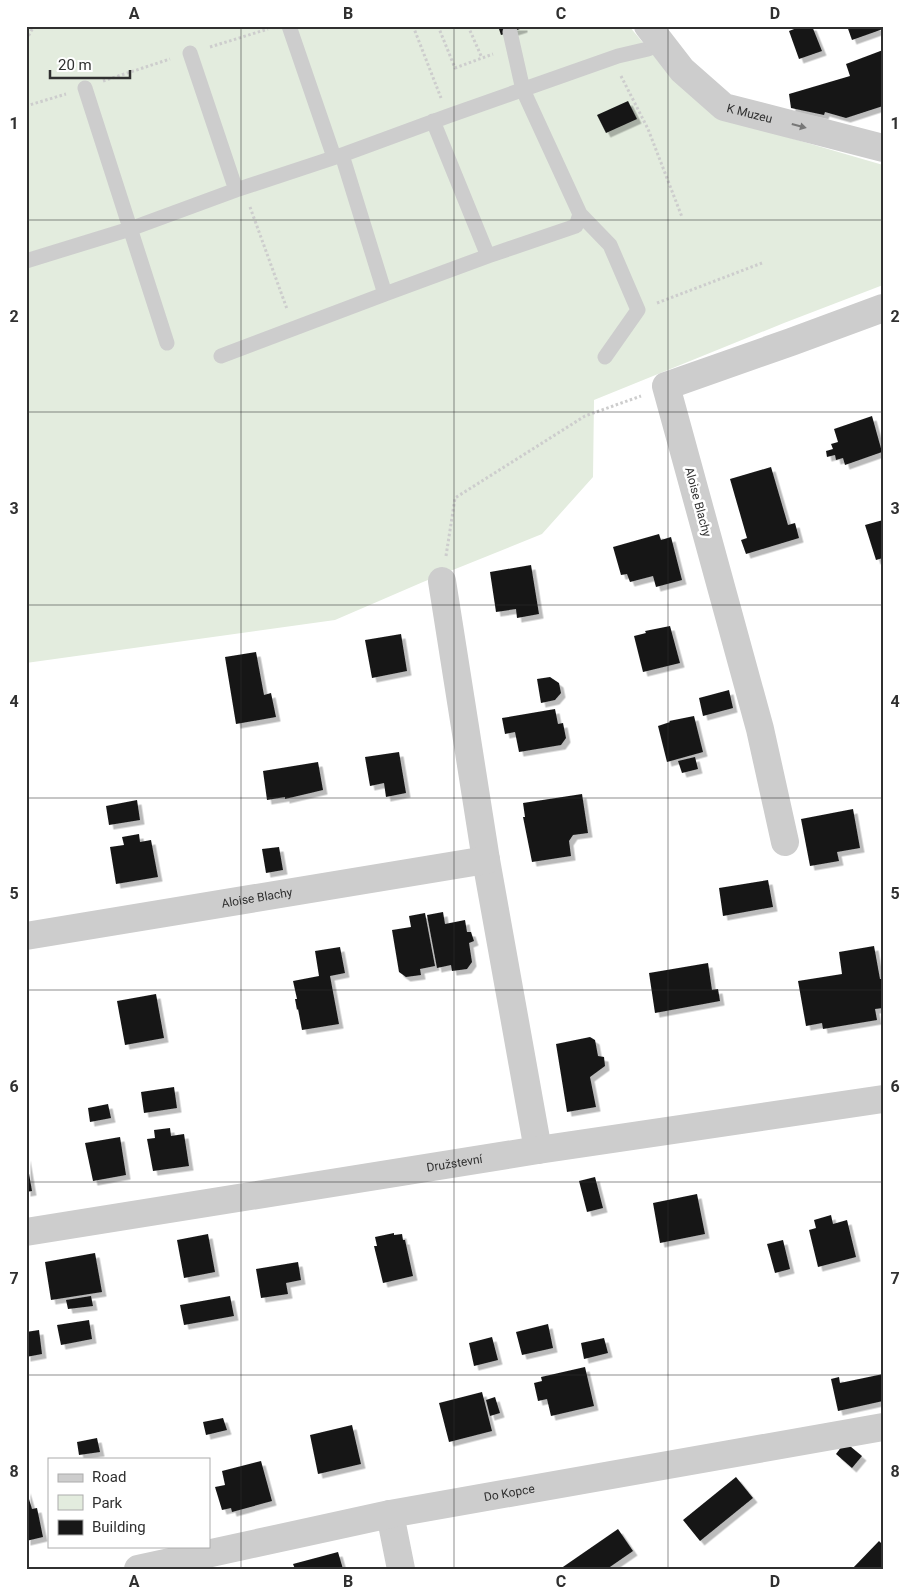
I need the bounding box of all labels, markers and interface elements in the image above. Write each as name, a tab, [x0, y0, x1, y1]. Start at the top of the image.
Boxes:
text: A	[129, 4, 140, 23]
text: B	[343, 4, 353, 23]
text: C	[556, 4, 566, 23]
text: D	[770, 4, 780, 23]
scale bar	[50, 48, 130, 80]
text: 20 m	[58, 56, 92, 74]
street label: K Muzeu	[725, 101, 774, 126]
text: 1	[9, 114, 19, 133]
text: 1	[890, 114, 900, 133]
one-way arrow	[791, 123, 806, 131]
text: 2	[9, 307, 19, 326]
text: 2	[890, 307, 900, 326]
street label: Aloise Blachy	[682, 466, 714, 539]
text: 3	[9, 499, 19, 518]
text: 3	[890, 499, 900, 518]
text: 4	[9, 692, 19, 711]
text: 4	[890, 692, 900, 711]
text: 5	[9, 884, 19, 903]
text: 5	[890, 884, 900, 903]
street label: Aloise Blachy	[220, 885, 294, 911]
text: 6	[9, 1077, 19, 1096]
text: 6	[890, 1077, 900, 1096]
street label: Družstevní	[426, 1152, 484, 1175]
text: 7	[9, 1269, 19, 1288]
text: 7	[890, 1269, 900, 1288]
legend	[48, 1458, 210, 1548]
text: 8	[9, 1462, 19, 1481]
text: 8	[890, 1462, 900, 1481]
text: Road	[92, 1468, 126, 1486]
street label: Do Kopce	[483, 1482, 536, 1504]
text: Park	[92, 1494, 123, 1512]
text: Building	[92, 1518, 146, 1536]
text: A	[129, 1572, 140, 1591]
text: B	[343, 1572, 353, 1591]
text: C	[556, 1572, 566, 1591]
text: D	[770, 1572, 780, 1591]

